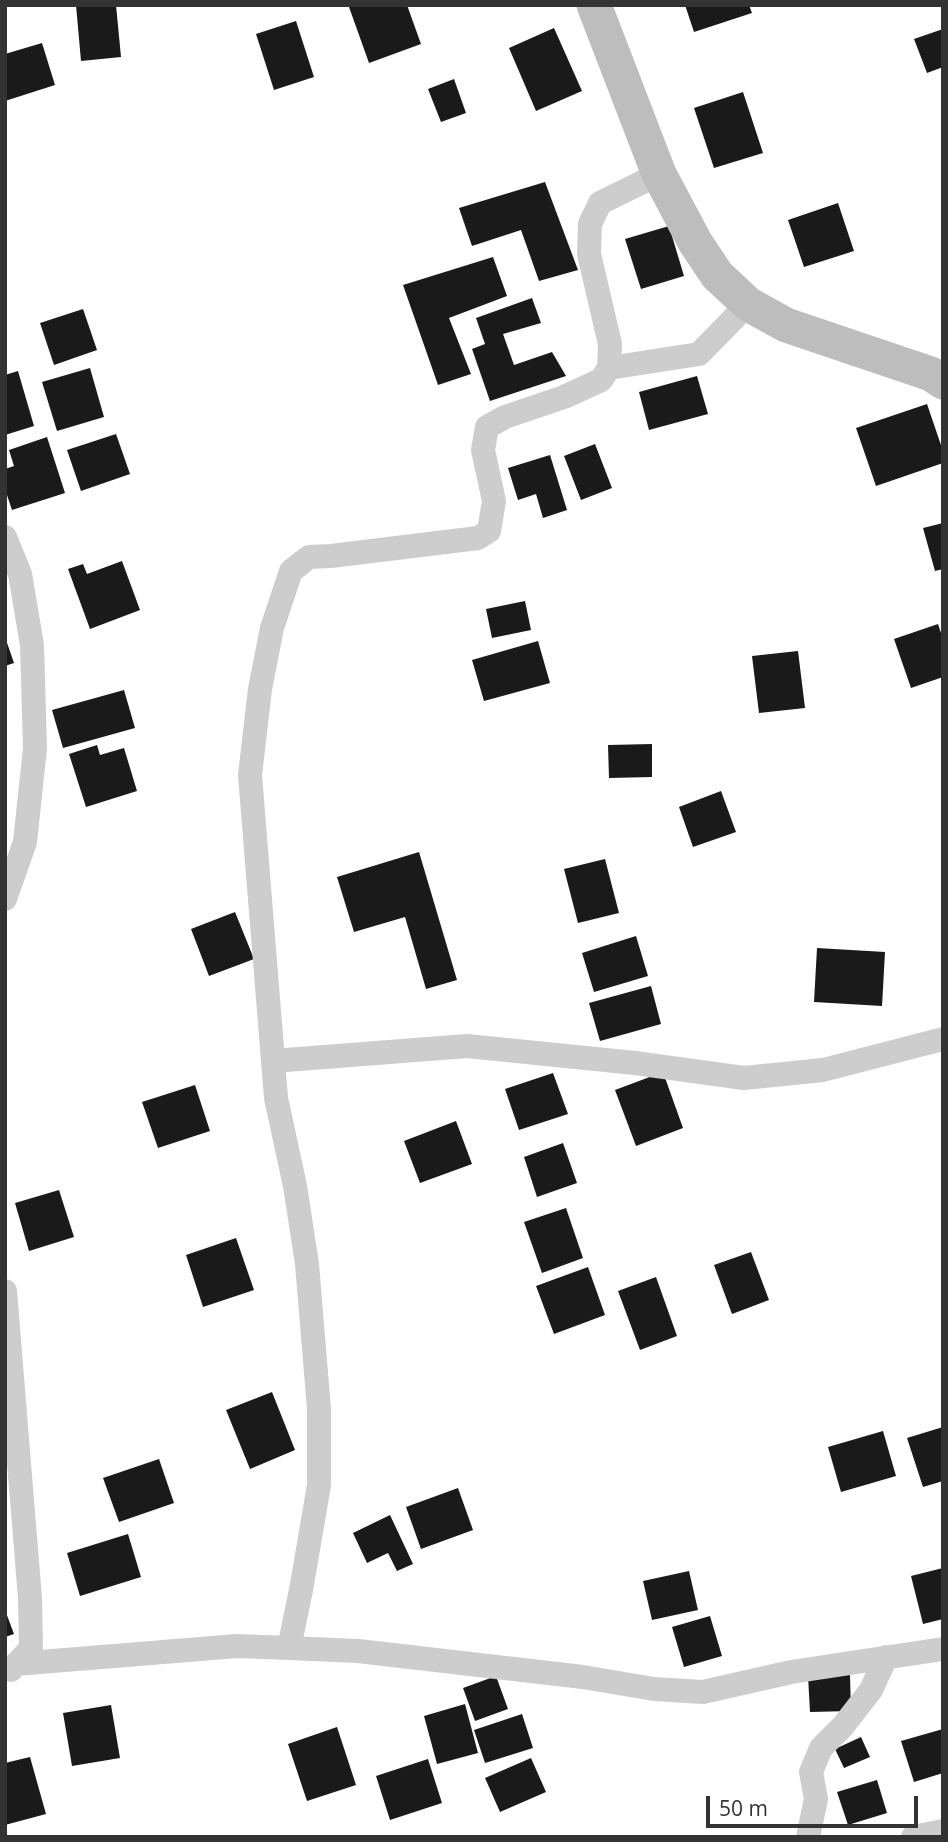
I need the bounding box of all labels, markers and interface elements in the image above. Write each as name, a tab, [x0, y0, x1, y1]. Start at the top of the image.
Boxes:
scale bar	[710, 1783, 922, 1827]
text: 50 m	[719, 1794, 768, 1822]

